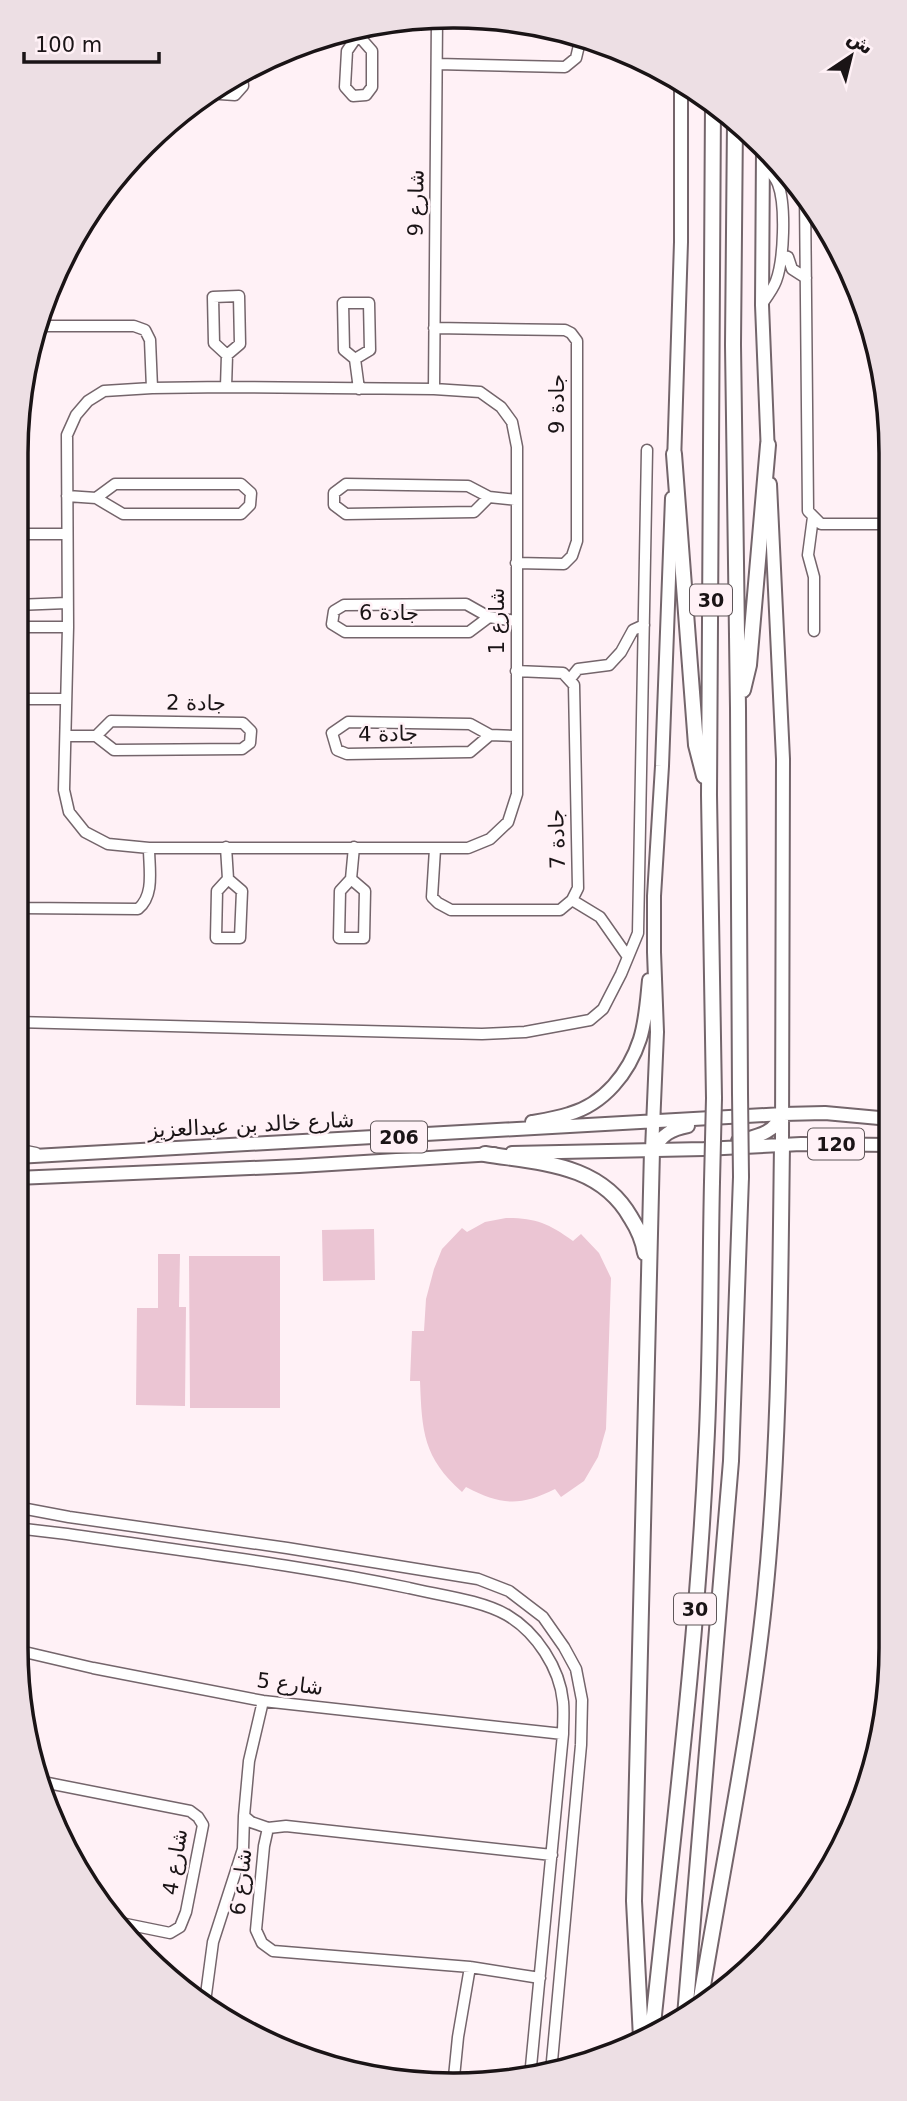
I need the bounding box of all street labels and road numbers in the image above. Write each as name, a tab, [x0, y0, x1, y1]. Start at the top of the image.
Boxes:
street label: شارع 9	[403, 169, 429, 237]
street label: جادة 9	[545, 374, 569, 434]
road number: 30	[690, 584, 732, 615]
street label: شارع 1	[485, 588, 509, 654]
street label: جادة 6	[359, 601, 419, 625]
street label: جادة 2	[166, 690, 226, 716]
street label: جادة 4	[358, 721, 418, 747]
street label: جادة 7	[544, 809, 570, 869]
street label: شارع خالد بن عبدالعزيز	[146, 1108, 355, 1142]
road number: 206	[371, 1121, 427, 1152]
road number: 120	[808, 1128, 864, 1160]
road number: 30	[674, 1594, 716, 1624]
street label: شارع 5	[255, 1668, 325, 1700]
street label: شارع 4	[158, 1827, 192, 1897]
street label: شارع 6	[226, 1848, 256, 1916]

